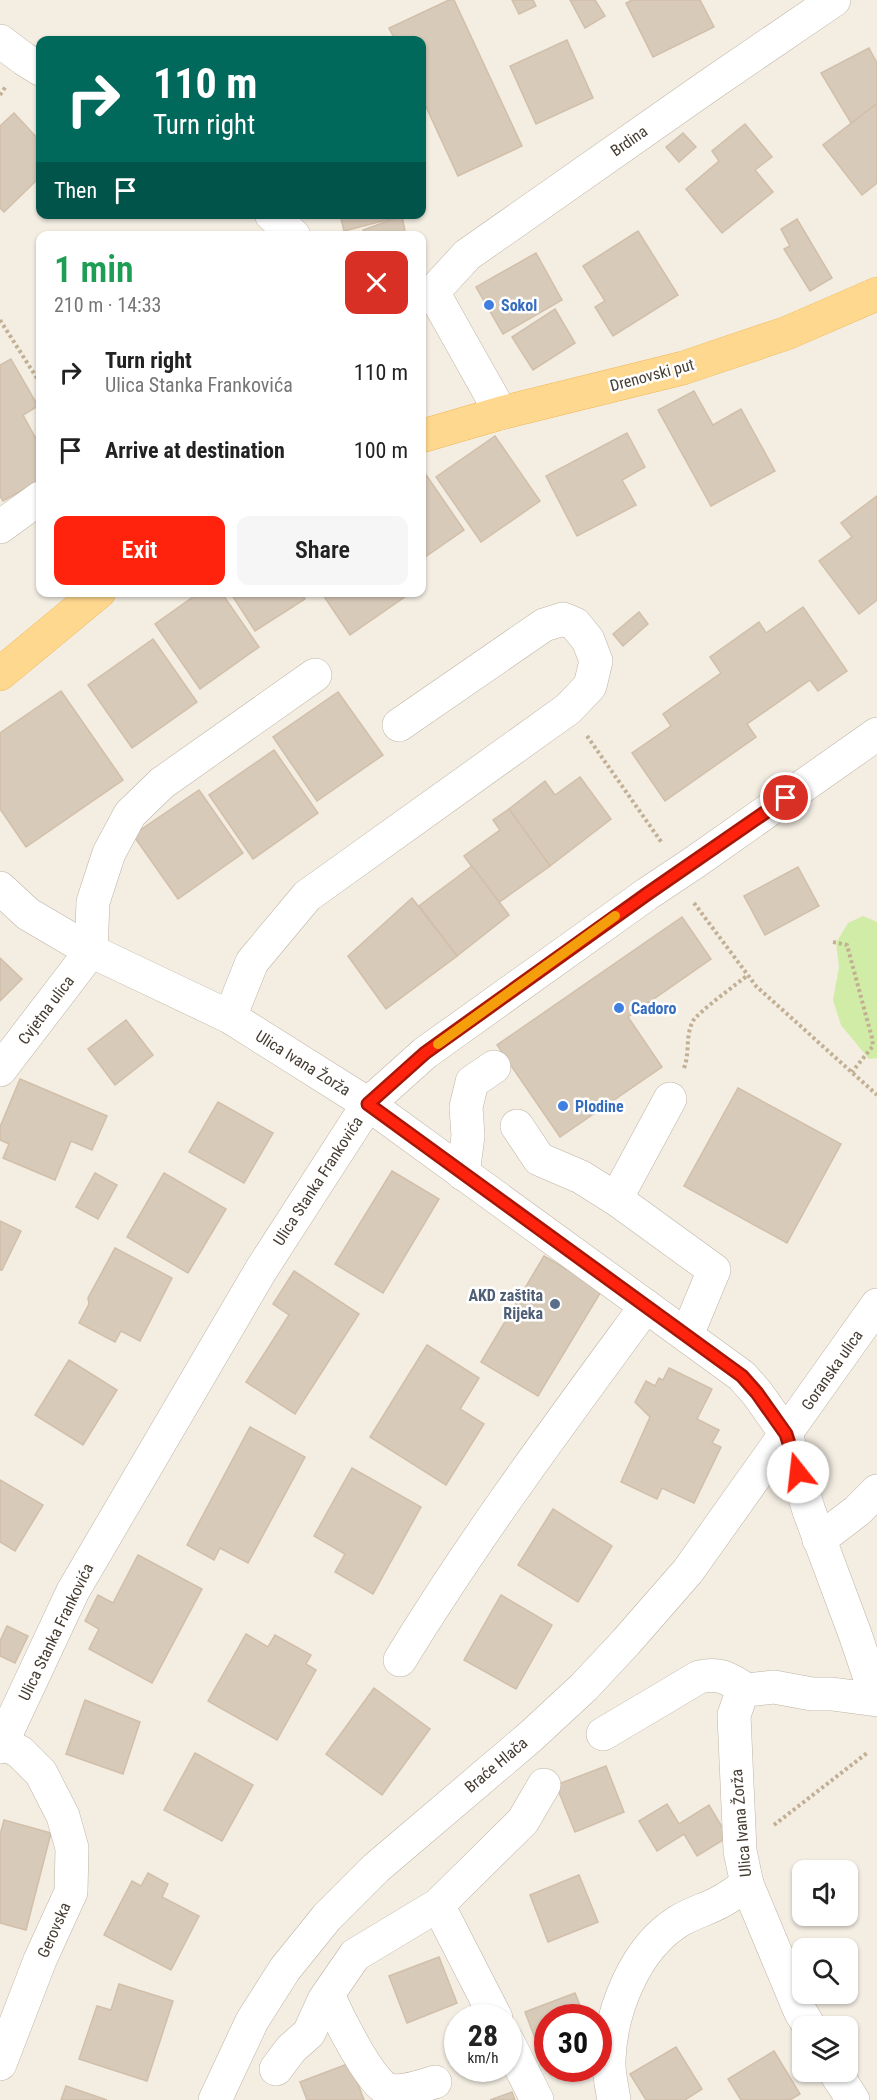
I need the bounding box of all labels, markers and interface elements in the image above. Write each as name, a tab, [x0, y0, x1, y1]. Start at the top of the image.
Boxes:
text: 110 m	[153, 59, 258, 108]
icon: right	[54, 60, 132, 138]
text: Turn right	[153, 109, 255, 141]
street label: Brdina	[607, 122, 651, 160]
icon: arrive	[109, 174, 142, 207]
text: Then	[54, 178, 97, 203]
text: 1 min	[54, 249, 134, 291]
button: close	[345, 251, 408, 314]
text: 210 m · 14:33	[54, 293, 161, 317]
place label: Sokol	[501, 296, 537, 315]
marker: Sokol	[482, 298, 496, 312]
text: Turn right	[105, 348, 192, 373]
street label: Drenovski put	[608, 355, 696, 395]
icon: right	[54, 356, 87, 389]
text: 110 m	[354, 360, 408, 385]
text: Ulica Stanka Frankovića	[105, 373, 293, 397]
icon: arrive	[54, 434, 87, 467]
text: Arrive at destination	[105, 438, 285, 463]
text: 100 m	[354, 438, 408, 463]
button: Exit	[54, 516, 225, 585]
button: Share	[237, 516, 408, 585]
pin	[760, 772, 811, 823]
icon: arrive	[769, 781, 802, 814]
street label: Cvjetna ulica	[14, 972, 78, 1048]
place label: Cadoro	[631, 999, 677, 1018]
marker: Cadoro	[612, 1001, 626, 1015]
street label: Ulica Ivana Žorža	[252, 1026, 354, 1100]
place label: Plodine	[575, 1097, 624, 1116]
marker: Plodine	[556, 1099, 570, 1113]
street label: Ulica Stanka Frankovića	[269, 1113, 367, 1249]
place label: AKD zaštita Rijeka	[468, 1286, 543, 1323]
marker: AKD zaštita Rijeka	[548, 1297, 562, 1311]
street label: Goranska ulica	[797, 1326, 867, 1414]
position arrow	[766, 1440, 830, 1504]
street label: Ulica Stanka Frankovića	[15, 1560, 97, 1704]
street label: Braće Hlača	[461, 1733, 531, 1797]
street label: Ulica Ivana Žorža	[727, 1768, 755, 1878]
map controls	[792, 1860, 858, 2082]
button: sound	[792, 1860, 858, 1926]
street label: Gerovska	[33, 1899, 75, 1961]
button: search	[792, 1938, 858, 2004]
speed limit sign: 30	[534, 2004, 612, 2082]
button: layers	[792, 2016, 858, 2082]
text: 28	[468, 2018, 498, 2053]
text: km/h	[468, 2049, 498, 2067]

